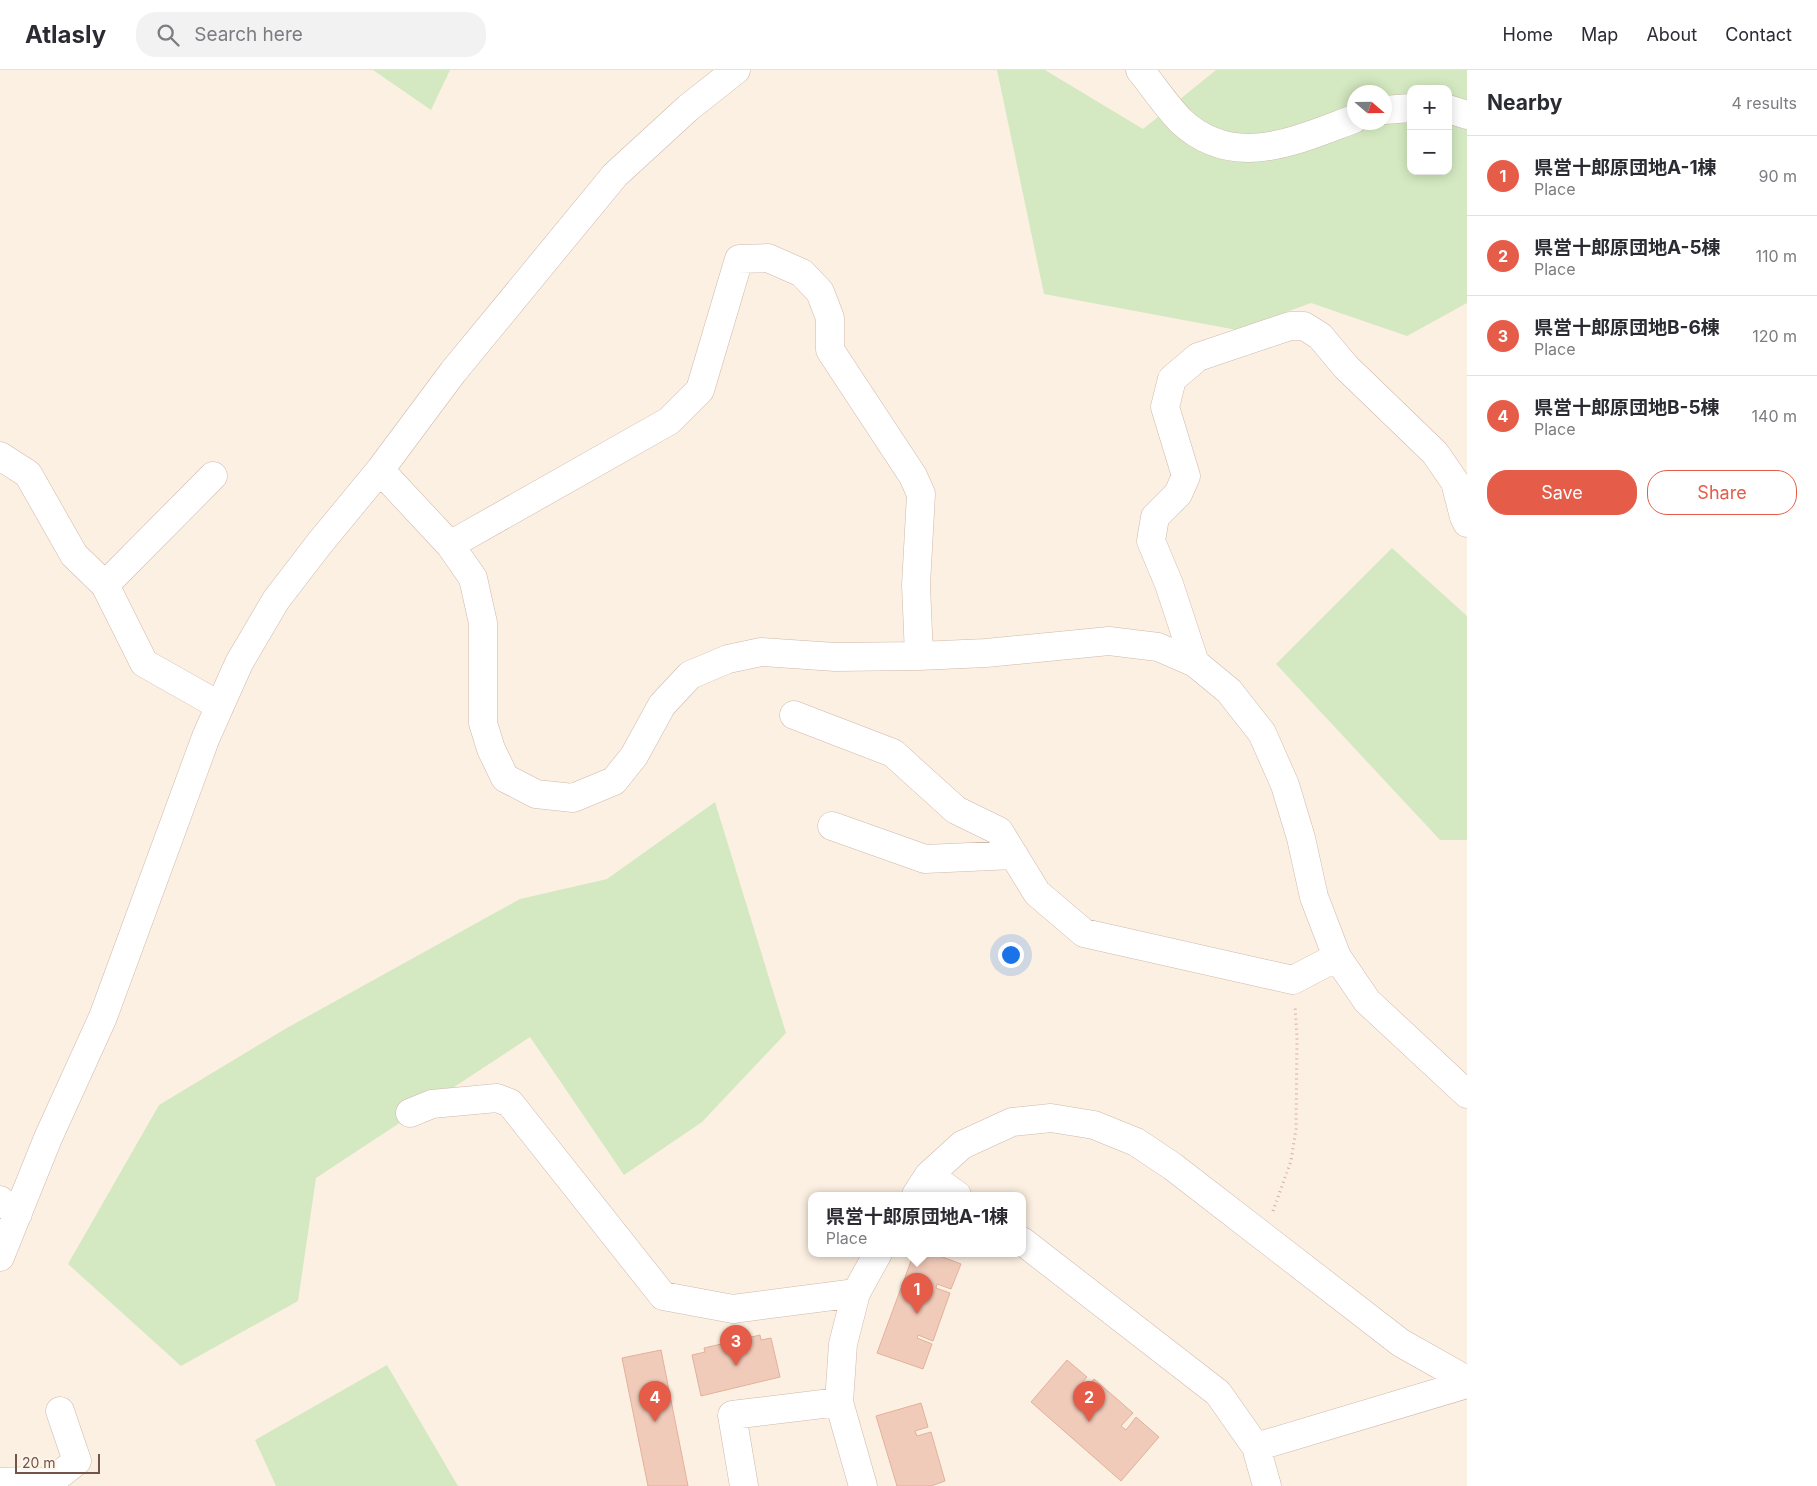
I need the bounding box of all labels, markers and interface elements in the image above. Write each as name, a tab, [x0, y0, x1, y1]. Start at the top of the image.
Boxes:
search box	[136, 12, 486, 57]
text: Atlasly	[25, 20, 106, 49]
icon: search	[154, 21, 182, 49]
text: Search here	[194, 23, 303, 46]
text: Home	[1503, 24, 1553, 45]
text: Map	[1581, 24, 1618, 45]
text: About	[1646, 24, 1697, 45]
text: Contact	[1725, 24, 1792, 45]
north arrow	[1347, 85, 1392, 130]
map controls	[1407, 85, 1452, 175]
button: +	[1407, 85, 1452, 130]
text: Nearby	[1487, 90, 1562, 115]
text: 4 results	[1732, 93, 1797, 113]
button: −	[1407, 130, 1452, 175]
text: 県営十郎原団地A-1棟	[1534, 156, 1717, 179]
text: 1	[1500, 166, 1506, 186]
text: 90 m	[1758, 166, 1797, 186]
text: Place	[1534, 179, 1576, 199]
text: 県営十郎原団地A-5棟	[1534, 236, 1721, 259]
text: 2	[1498, 246, 1508, 266]
text: 110 m	[1755, 246, 1797, 266]
text: Place	[1534, 259, 1576, 279]
text: 県営十郎原団地B-6棟	[1534, 316, 1720, 339]
text: 3	[1498, 326, 1508, 346]
text: 120 m	[1752, 326, 1797, 346]
text: Place	[1534, 339, 1576, 359]
text: 県営十郎原団地B-5棟	[1534, 396, 1720, 419]
text: 4	[1498, 406, 1508, 426]
text: 140 m	[1752, 406, 1797, 426]
text: Place	[1534, 419, 1576, 439]
button: Save	[1487, 470, 1637, 515]
button: Share	[1647, 470, 1797, 515]
your location	[998, 942, 1024, 968]
popup	[808, 1192, 1026, 1257]
text: 県営十郎原団地A-1棟	[826, 1205, 1008, 1228]
text: Place	[826, 1228, 867, 1248]
pin: 1	[901, 1273, 933, 1314]
pin: 3	[720, 1325, 752, 1366]
pin: 4	[639, 1381, 671, 1422]
pin: 2	[1073, 1381, 1105, 1422]
scale bar	[15, 1451, 100, 1474]
text: 20 m	[22, 1454, 56, 1471]

